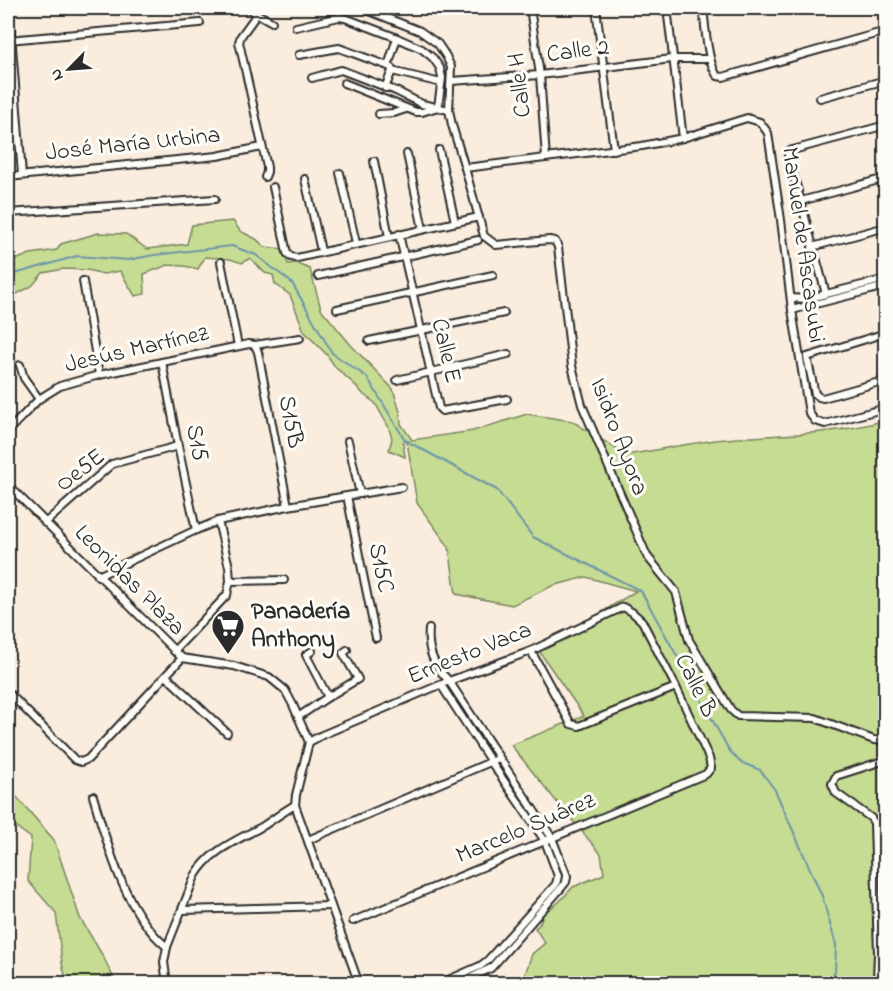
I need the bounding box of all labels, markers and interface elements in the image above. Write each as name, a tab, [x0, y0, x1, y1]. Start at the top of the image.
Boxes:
street label: Calle 2	[545, 31, 611, 73]
north arrow	[39, 39, 99, 99]
street label: Calle H	[500, 51, 542, 119]
text: N	[44, 64, 70, 84]
street label: José María Urbina	[44, 118, 222, 172]
street label: Manuel de Ascasubi	[771, 145, 833, 345]
street label: Calle E	[421, 315, 469, 387]
street label: Jesús Martínez	[62, 316, 213, 384]
street label: Isidro Ayora	[579, 373, 656, 501]
street label: S15B	[268, 393, 312, 451]
street label: S15	[175, 422, 217, 465]
street label: Oe5E	[49, 440, 113, 502]
street label: Leonidas Plaza	[65, 517, 193, 645]
street label: S15C	[358, 540, 402, 596]
place label: Panadería Anthony	[251, 595, 350, 659]
supermarket icon: Panadería Anthony	[210, 608, 246, 655]
street label: Ernesto Vaca	[403, 613, 537, 695]
street label: Calle B	[665, 648, 725, 724]
street label: Marcelo Suárez	[451, 784, 602, 874]

